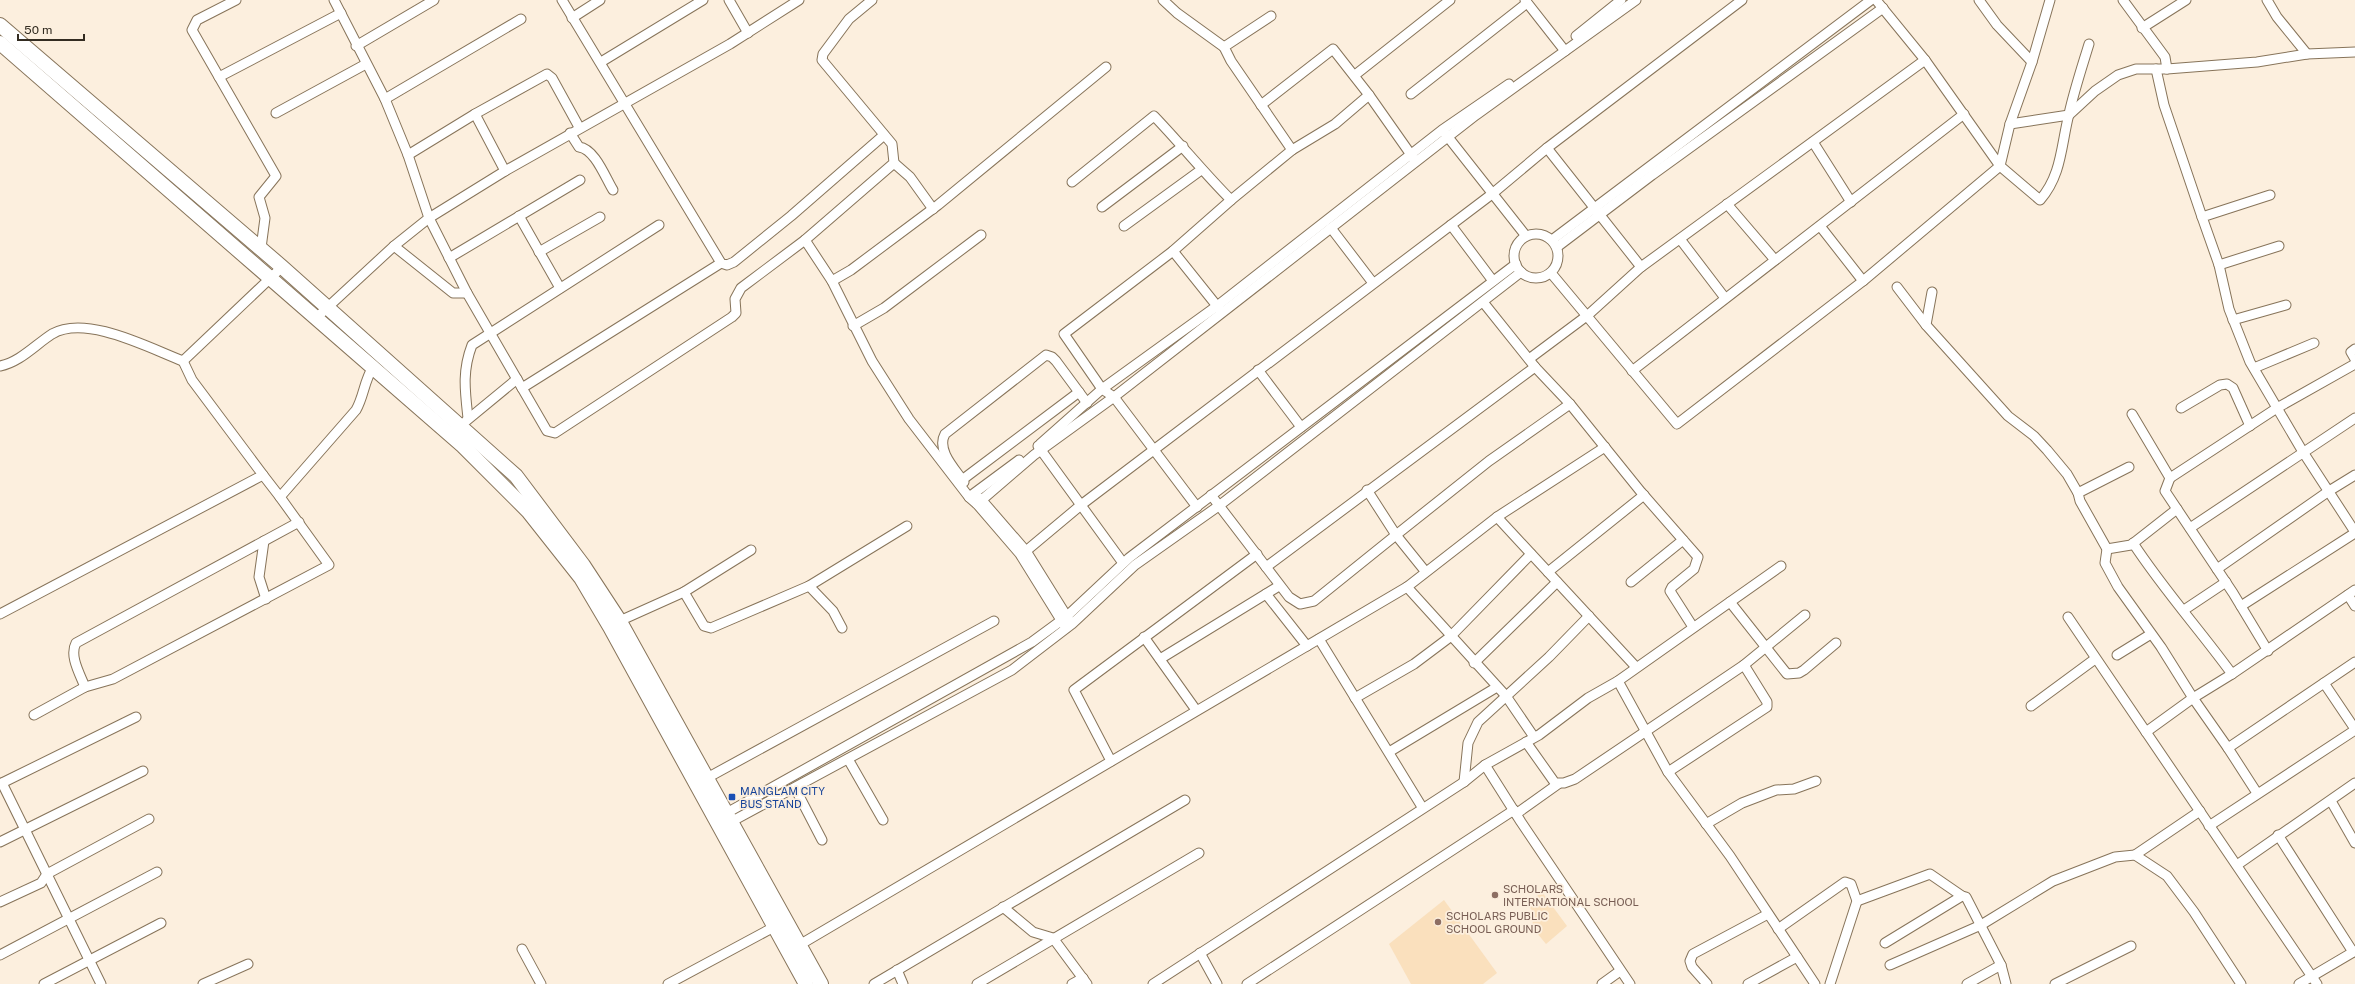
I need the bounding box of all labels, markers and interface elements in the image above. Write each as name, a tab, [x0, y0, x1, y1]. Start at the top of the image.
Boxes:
scale bar	[18, 16, 84, 42]
text: 50 m	[24, 23, 52, 37]
place label: MANGLAM CITY BUS STAND	[740, 785, 825, 810]
marker: MANGLAM CITY BUS STAND	[727, 792, 737, 802]
place label: SCHOLARS INTERNATIONAL SCHOOL	[1503, 883, 1639, 908]
marker: SCHOLARS INTERNATIONAL SCHOOL	[1490, 890, 1500, 900]
place label: SCHOLARS PUBLIC SCHOOL GROUND	[1446, 910, 1548, 935]
marker: SCHOLARS PUBLIC SCHOOL GROUND	[1433, 917, 1443, 927]

